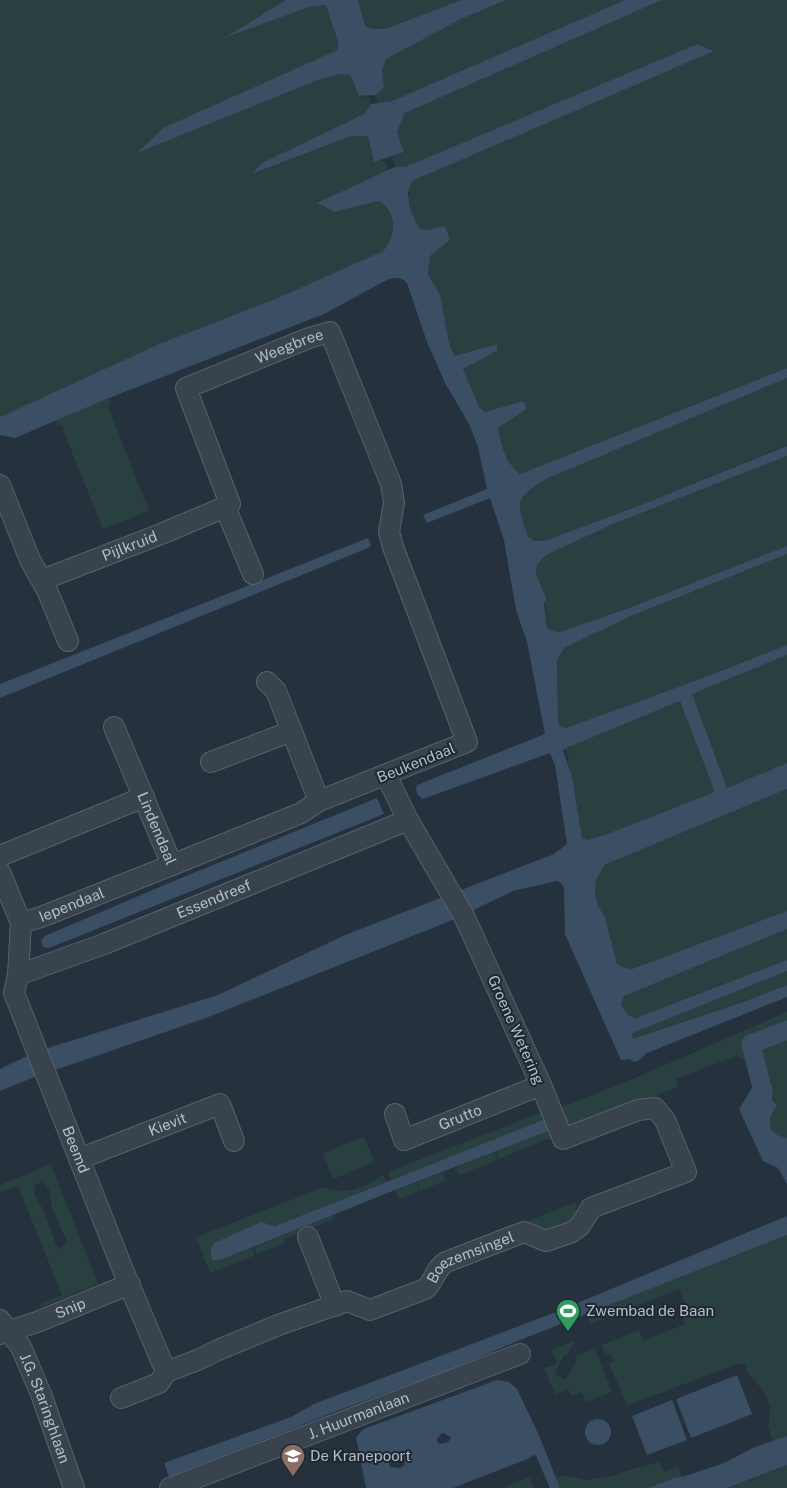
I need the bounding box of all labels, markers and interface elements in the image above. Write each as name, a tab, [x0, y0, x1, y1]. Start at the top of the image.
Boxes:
street label: Weegbree	[253, 325, 325, 367]
street label: Pijlkruid	[100, 527, 159, 564]
street label: Beukendaal	[374, 739, 457, 786]
street label: Lindendaal	[134, 789, 180, 867]
street label: Essendreef	[174, 876, 253, 922]
street label: Iependaal	[36, 884, 107, 925]
street label: Groene Wetering	[485, 973, 548, 1087]
street label: Grutto	[436, 1101, 484, 1133]
street label: Kievit	[146, 1109, 189, 1139]
street label: Beemd	[59, 1124, 93, 1176]
street label: Boezemsingel	[423, 1228, 516, 1286]
street label: Snip	[52, 1294, 88, 1322]
sports icon: Zwembad de Baan	[555, 1298, 581, 1332]
place label: Zwembad de Baan	[586, 1302, 714, 1319]
street label: J.G. Staringhlaan	[17, 1350, 74, 1465]
street label: J. Huurmanlaan	[305, 1388, 412, 1442]
school or university icon: De Kranepoort	[280, 1443, 306, 1477]
place label: De Kranepoort	[310, 1447, 411, 1464]

